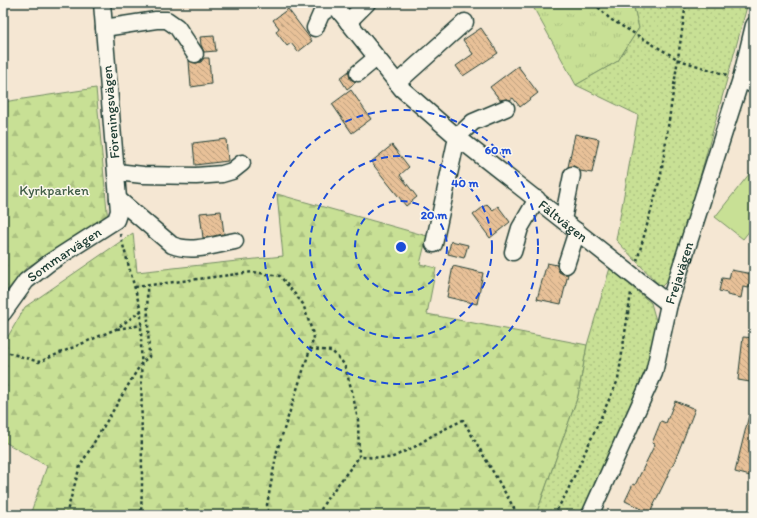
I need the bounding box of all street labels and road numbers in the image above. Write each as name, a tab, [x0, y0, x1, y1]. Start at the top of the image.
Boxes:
street label: Föreningsvägen	[98, 64, 124, 159]
street label: Fältvägen	[535, 196, 592, 246]
street label: Sommarvägen	[24, 223, 104, 286]
street label: Frejavägen	[661, 239, 697, 306]

